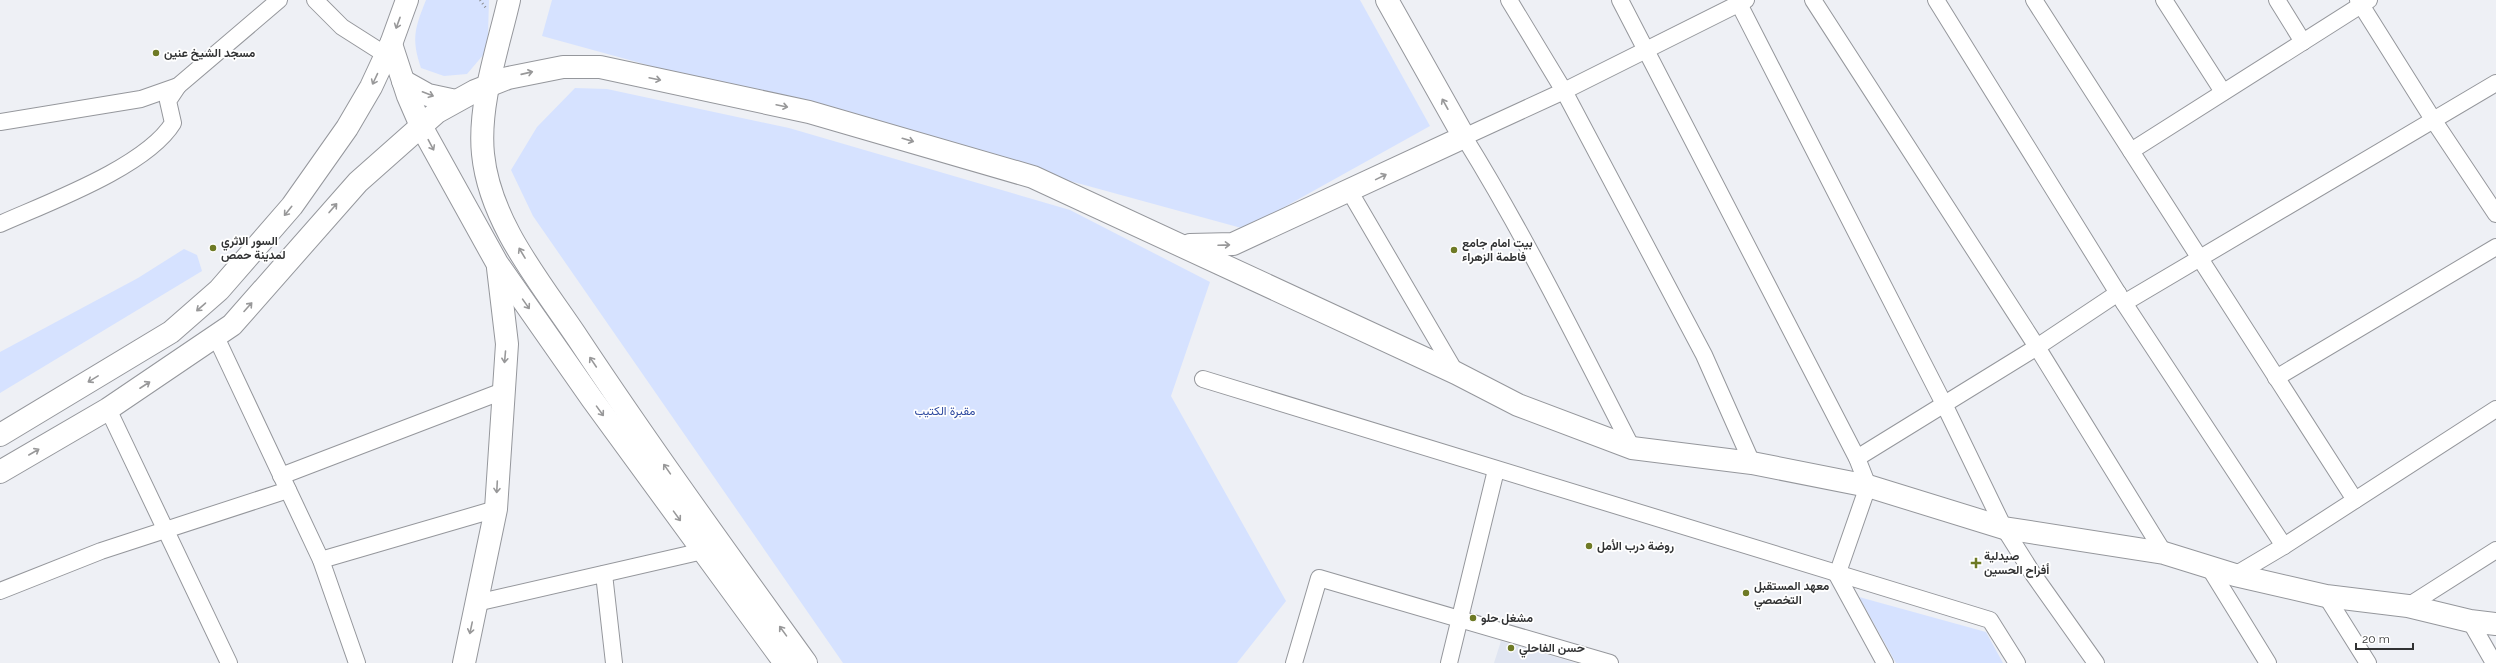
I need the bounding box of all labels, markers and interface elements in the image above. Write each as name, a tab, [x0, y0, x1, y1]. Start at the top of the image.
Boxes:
one-way arrow	[394, 16, 402, 28]
place label: مسجد الشيخ عنين	[164, 46, 256, 61]
marker: مسجد الشيخ عنين	[151, 48, 161, 58]
one-way arrow	[520, 68, 533, 76]
one-way arrow	[371, 73, 378, 85]
one-way arrow	[649, 75, 662, 83]
one-way arrow	[422, 91, 434, 99]
one-way arrow	[1441, 98, 1449, 110]
one-way arrow	[776, 103, 789, 111]
one-way arrow	[901, 137, 914, 145]
one-way arrow	[428, 139, 435, 151]
one-way arrow	[1375, 173, 1387, 180]
one-way arrow	[329, 203, 338, 214]
one-way arrow	[283, 205, 292, 216]
place label: السور الاثري لمدينة حمص	[221, 234, 286, 262]
place label: بيت امام جامع فاطمة الزهراء	[1462, 236, 1533, 265]
one-way arrow	[1217, 241, 1230, 248]
marker: السور الاثري لمدينة حمص	[208, 243, 218, 253]
marker: بيت امام جامع فاطمة الزهراء	[1449, 245, 1459, 255]
one-way arrow	[517, 247, 525, 259]
one-way arrow	[522, 299, 530, 310]
one-way arrow	[244, 302, 253, 312]
one-way arrow	[196, 303, 207, 312]
one-way arrow	[502, 350, 509, 363]
one-way arrow	[589, 356, 597, 367]
one-way arrow	[87, 376, 99, 384]
one-way arrow	[139, 380, 151, 388]
park label: مقبرة الكتيب	[914, 404, 976, 419]
one-way arrow	[596, 405, 605, 416]
one-way arrow	[28, 448, 40, 456]
one-way arrow	[663, 463, 671, 474]
one-way arrow	[493, 480, 501, 493]
one-way arrow	[673, 510, 681, 521]
place label: روضة درب الأمل	[1597, 539, 1674, 554]
marker: روضة درب الأمل	[1584, 541, 1594, 551]
place label: صيدلية أفراح الحسين	[1984, 549, 2049, 578]
marker: صيدلية أفراح الحسين	[1971, 558, 1981, 568]
place label: معهد المستقبل التخصصي	[1754, 579, 1830, 610]
marker: معهد المستقبل التخصصي	[1741, 588, 1751, 598]
place label: مشغل حلو	[1481, 611, 1533, 626]
marker: مشغل حلو	[1468, 613, 1478, 623]
one-way arrow	[467, 621, 475, 634]
scale bar	[2356, 625, 2413, 651]
one-way arrow	[779, 626, 787, 637]
text: 20 m	[2362, 632, 2390, 646]
place label: حسن الفاحلي	[1519, 641, 1585, 658]
marker: حسن الفاحلي	[1506, 643, 1516, 653]

